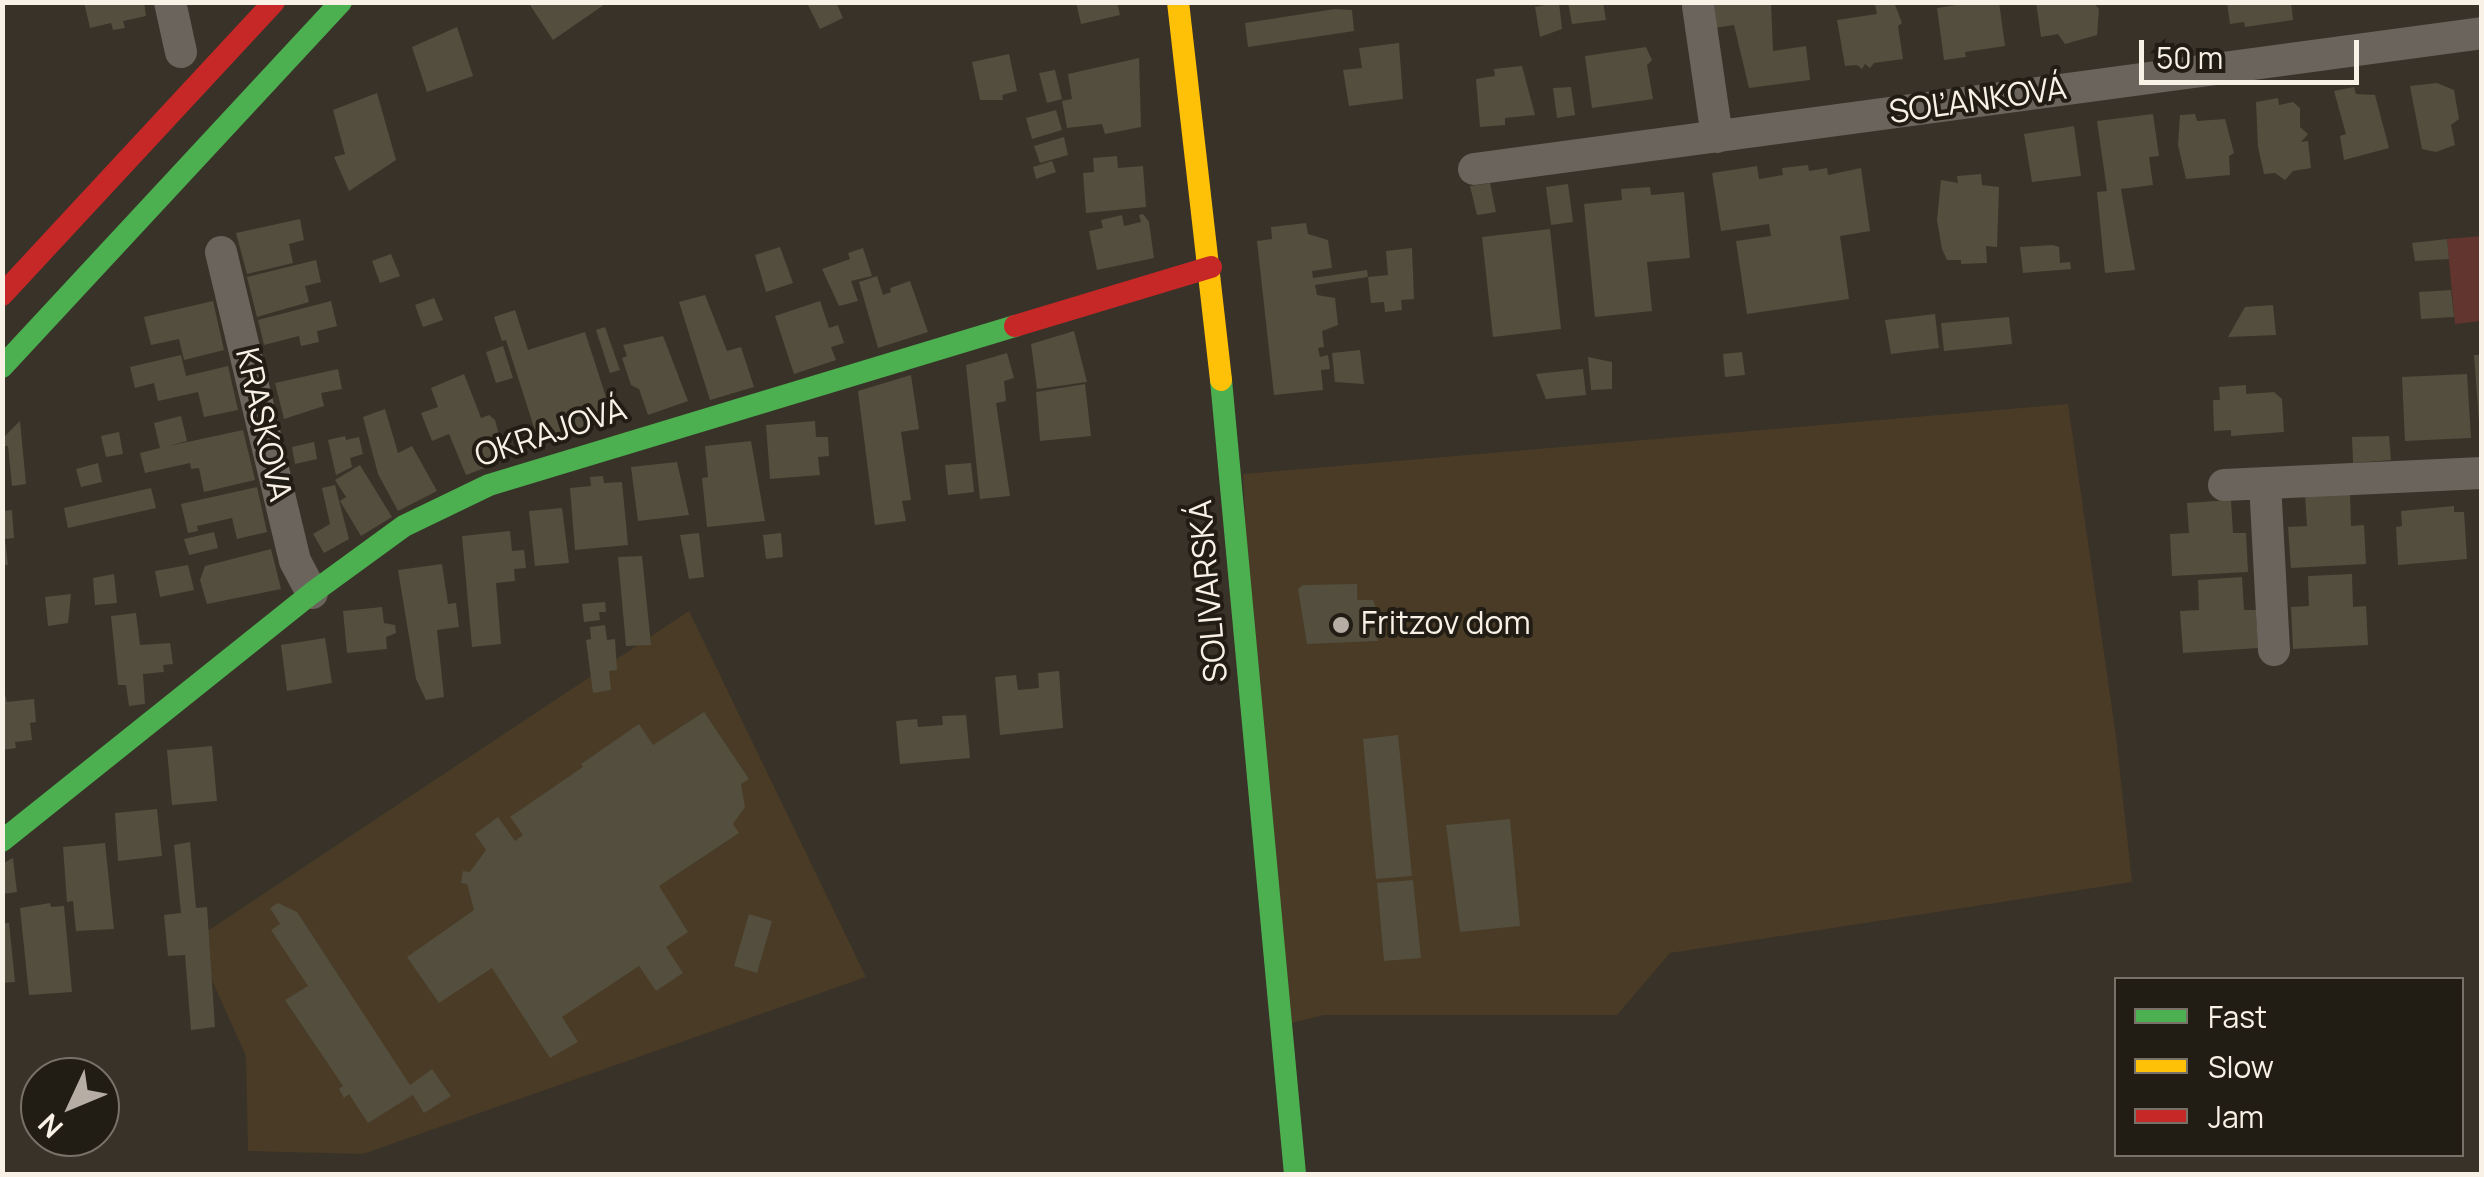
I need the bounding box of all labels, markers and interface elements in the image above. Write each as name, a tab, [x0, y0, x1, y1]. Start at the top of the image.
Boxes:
scale bar	[2144, 20, 2364, 82]
text: 50 m	[2156, 37, 2223, 78]
street label: SOĽANKOVÁ	[1887, 71, 2069, 133]
street label: KRASKOVA	[226, 345, 298, 505]
street label: OKRAJOVÁ	[470, 391, 632, 477]
street label: SOLIVARSKÁ	[1183, 498, 1237, 684]
place label: Fritzov dom	[1361, 606, 1531, 644]
marker: Fritzov dom	[1330, 614, 1352, 636]
legend	[2114, 977, 2464, 1157]
text: Fast	[2208, 996, 2267, 1037]
text: Slow	[2208, 1046, 2274, 1087]
north arrow	[20, 1057, 120, 1157]
text: Jam	[2208, 1096, 2264, 1137]
text: N	[29, 1106, 71, 1147]

